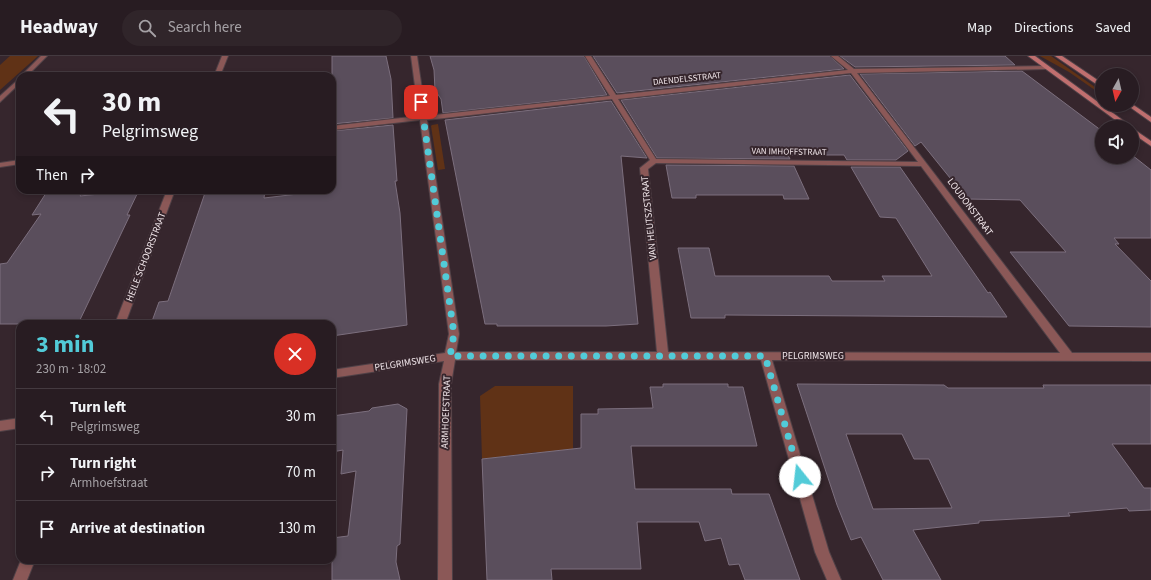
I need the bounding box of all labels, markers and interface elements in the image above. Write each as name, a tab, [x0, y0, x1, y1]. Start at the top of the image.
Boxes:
search box	[122, 10, 402, 46]
text: Headway	[20, 14, 98, 41]
icon: search	[136, 17, 158, 39]
text: Search here	[168, 17, 242, 38]
text: Map	[967, 18, 992, 38]
text: Directions	[1014, 18, 1073, 38]
text: Saved	[1095, 18, 1131, 38]
north arrow	[1095, 68, 1139, 112]
map controls	[1095, 68, 1139, 164]
street label: DAENDELSSTRAAT	[652, 69, 722, 89]
text: 30 m	[102, 82, 161, 122]
pin	[404, 85, 438, 119]
icon: left	[36, 88, 88, 140]
icon: arrive	[410, 91, 432, 113]
text: Pelgrimsweg	[102, 119, 198, 144]
button: sound	[1095, 120, 1139, 164]
street label: VAN IMHOFFSTRAAT	[751, 145, 827, 159]
icon: right	[76, 164, 98, 186]
text: Then	[36, 165, 68, 186]
street label: VAN HEUTSZSTRAAT	[638, 175, 660, 261]
street label: LOUDONSTRAAT	[944, 175, 997, 239]
street label: HEILE SCHOORSTRAAT	[122, 210, 170, 304]
text: 3 min	[36, 327, 94, 362]
button: close	[274, 333, 316, 375]
street label: PELGRIMSWEG	[782, 349, 844, 363]
street label: PELGRIMSWEG	[373, 351, 437, 375]
text: 230 m · 18:02	[36, 360, 106, 378]
street label: ARMHOEFSTRAAT	[438, 374, 454, 449]
text: Turn left	[70, 397, 126, 418]
icon: left	[36, 406, 58, 428]
text: 30 m	[286, 406, 316, 427]
text: Pelgrimsweg	[70, 418, 139, 436]
text: Turn right	[70, 453, 136, 474]
position arrow	[779, 456, 821, 498]
icon: right	[36, 462, 58, 484]
text: 70 m	[286, 462, 316, 483]
text: Armhoefstraat	[70, 474, 148, 492]
icon: arrive	[36, 518, 58, 540]
text: Arrive at destination	[70, 518, 205, 539]
text: 130 m	[278, 518, 316, 539]

